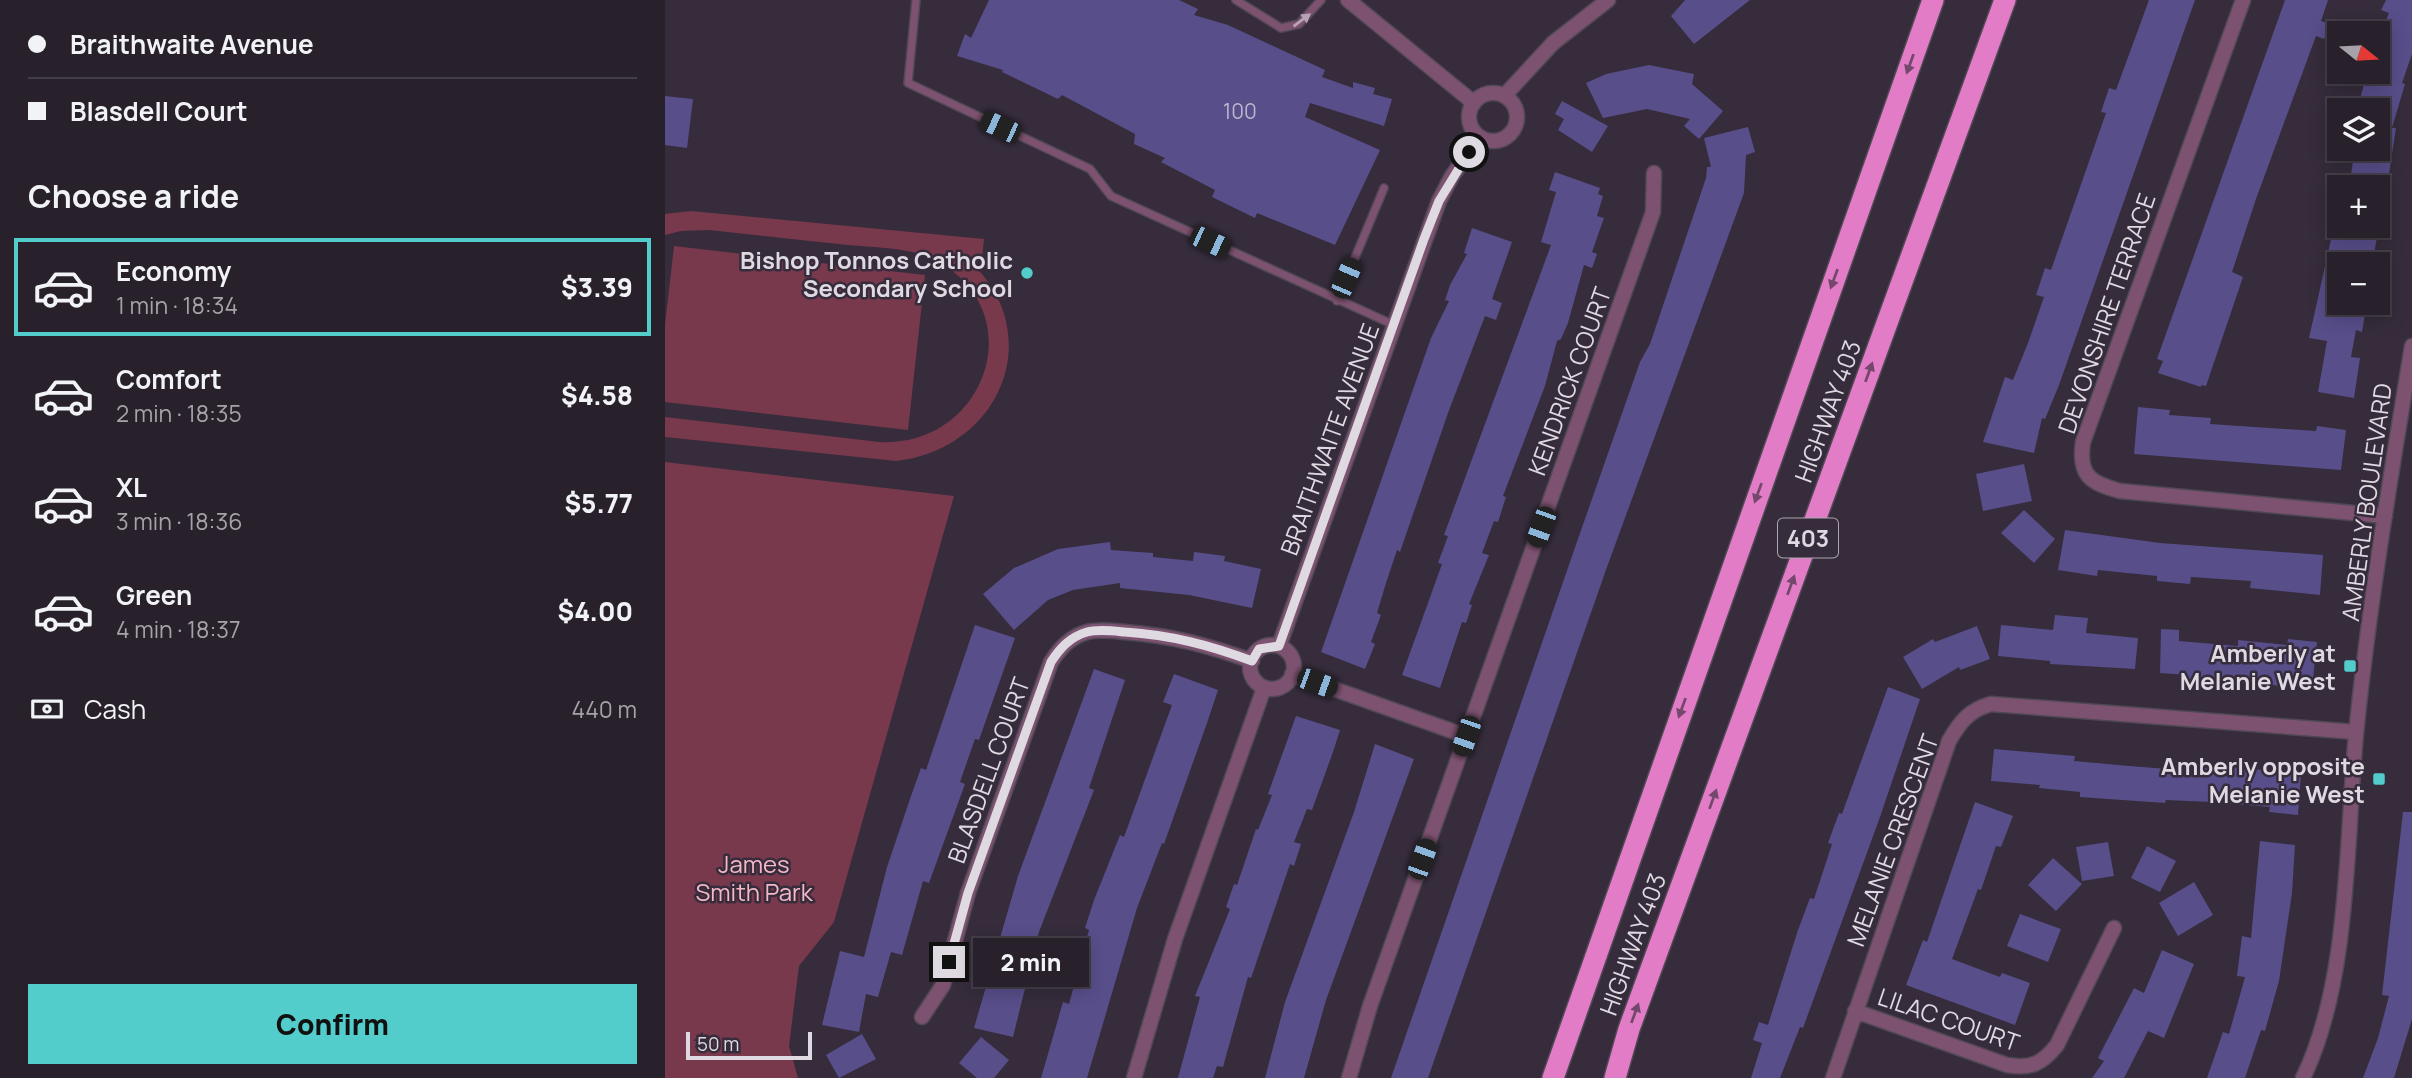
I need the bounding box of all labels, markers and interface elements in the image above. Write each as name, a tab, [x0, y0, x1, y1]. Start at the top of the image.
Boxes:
one-way arrow	[1293, 13, 1311, 27]
north arrow	[2327, 21, 2391, 84]
map controls	[2327, 21, 2390, 315]
text: Braithwaite Avenue	[70, 26, 314, 62]
one-way arrow	[1904, 54, 1915, 75]
text: Blasdell Court	[70, 93, 247, 129]
house number: 100	[1223, 97, 1257, 125]
button: layers	[2327, 98, 2390, 161]
car	[977, 109, 1024, 145]
route start	[1453, 136, 1485, 168]
text: Choose a ride	[28, 174, 239, 218]
button: +	[2327, 175, 2390, 238]
street label: DEVONSHIRE TERRACE	[2049, 189, 2163, 437]
car	[1187, 224, 1234, 260]
place label: Bishop Tonnos Catholic Secondary School	[740, 243, 1013, 304]
button: −	[2327, 252, 2390, 315]
text: Economy	[116, 253, 231, 289]
car	[1329, 255, 1364, 301]
icon: car	[32, 256, 95, 319]
marker: Bishop Tonnos Catholic Secondary School	[1019, 265, 1035, 281]
one-way arrow	[1828, 268, 1839, 289]
text: $3.39	[561, 269, 633, 305]
street label: KENDRICK COURT	[1520, 282, 1619, 480]
text: 1 min · 18:34	[116, 289, 238, 321]
street label: BRAITHWAITE AVENUE	[1272, 319, 1386, 559]
street label: HIGHWAY 403	[1786, 335, 1868, 487]
text: Comfort	[116, 361, 222, 397]
one-way arrow	[1864, 361, 1875, 382]
icon: car	[32, 364, 95, 427]
text: $4.58	[561, 377, 633, 413]
street label: AMBERLY BOULEVARD	[2333, 381, 2399, 623]
text: 2 min · 18:35	[116, 397, 242, 429]
text: XL	[116, 469, 147, 505]
icon: car	[32, 472, 95, 535]
one-way arrow	[1752, 483, 1763, 504]
text: $5.77	[564, 485, 633, 521]
car	[1524, 504, 1559, 550]
text: 3 min · 18:36	[116, 505, 242, 537]
road number: 403	[1778, 518, 1838, 558]
one-way arrow	[1786, 575, 1797, 596]
text: Green	[116, 577, 192, 613]
icon: car	[32, 580, 95, 643]
text: $4.00	[557, 593, 633, 629]
text: 4 min · 18:37	[116, 613, 241, 645]
place label: Amberly at Melanie West	[2180, 636, 2336, 697]
marker: Amberly at Melanie West	[2342, 658, 2358, 674]
car	[1294, 666, 1341, 700]
street label: BLASDELL COURT	[939, 672, 1037, 867]
icon: cash	[28, 690, 66, 728]
text: Cash	[84, 691, 146, 727]
text: 440 m	[572, 693, 637, 725]
one-way arrow	[1676, 697, 1687, 718]
car	[1450, 713, 1483, 759]
street label: MELANIE CRESCENT	[1838, 729, 1946, 951]
place label: Amberly opposite Melanie West	[2161, 749, 2365, 810]
marker: Amberly opposite Melanie West	[2371, 771, 2387, 787]
one-way arrow	[1708, 789, 1719, 810]
car	[1405, 836, 1440, 882]
park label: James Smith Park	[695, 847, 814, 908]
street label: HIGHWAY 403	[1591, 868, 1673, 1020]
callout: 2 min	[973, 937, 1089, 986]
route end	[933, 946, 965, 978]
text: 2 min	[1001, 946, 1062, 978]
street label: LILAC COURT	[1874, 979, 2025, 1059]
button: Confirm	[28, 984, 637, 1064]
one-way arrow	[1630, 1002, 1641, 1023]
scale bar	[686, 1029, 812, 1061]
text: 50 m	[697, 1031, 739, 1057]

